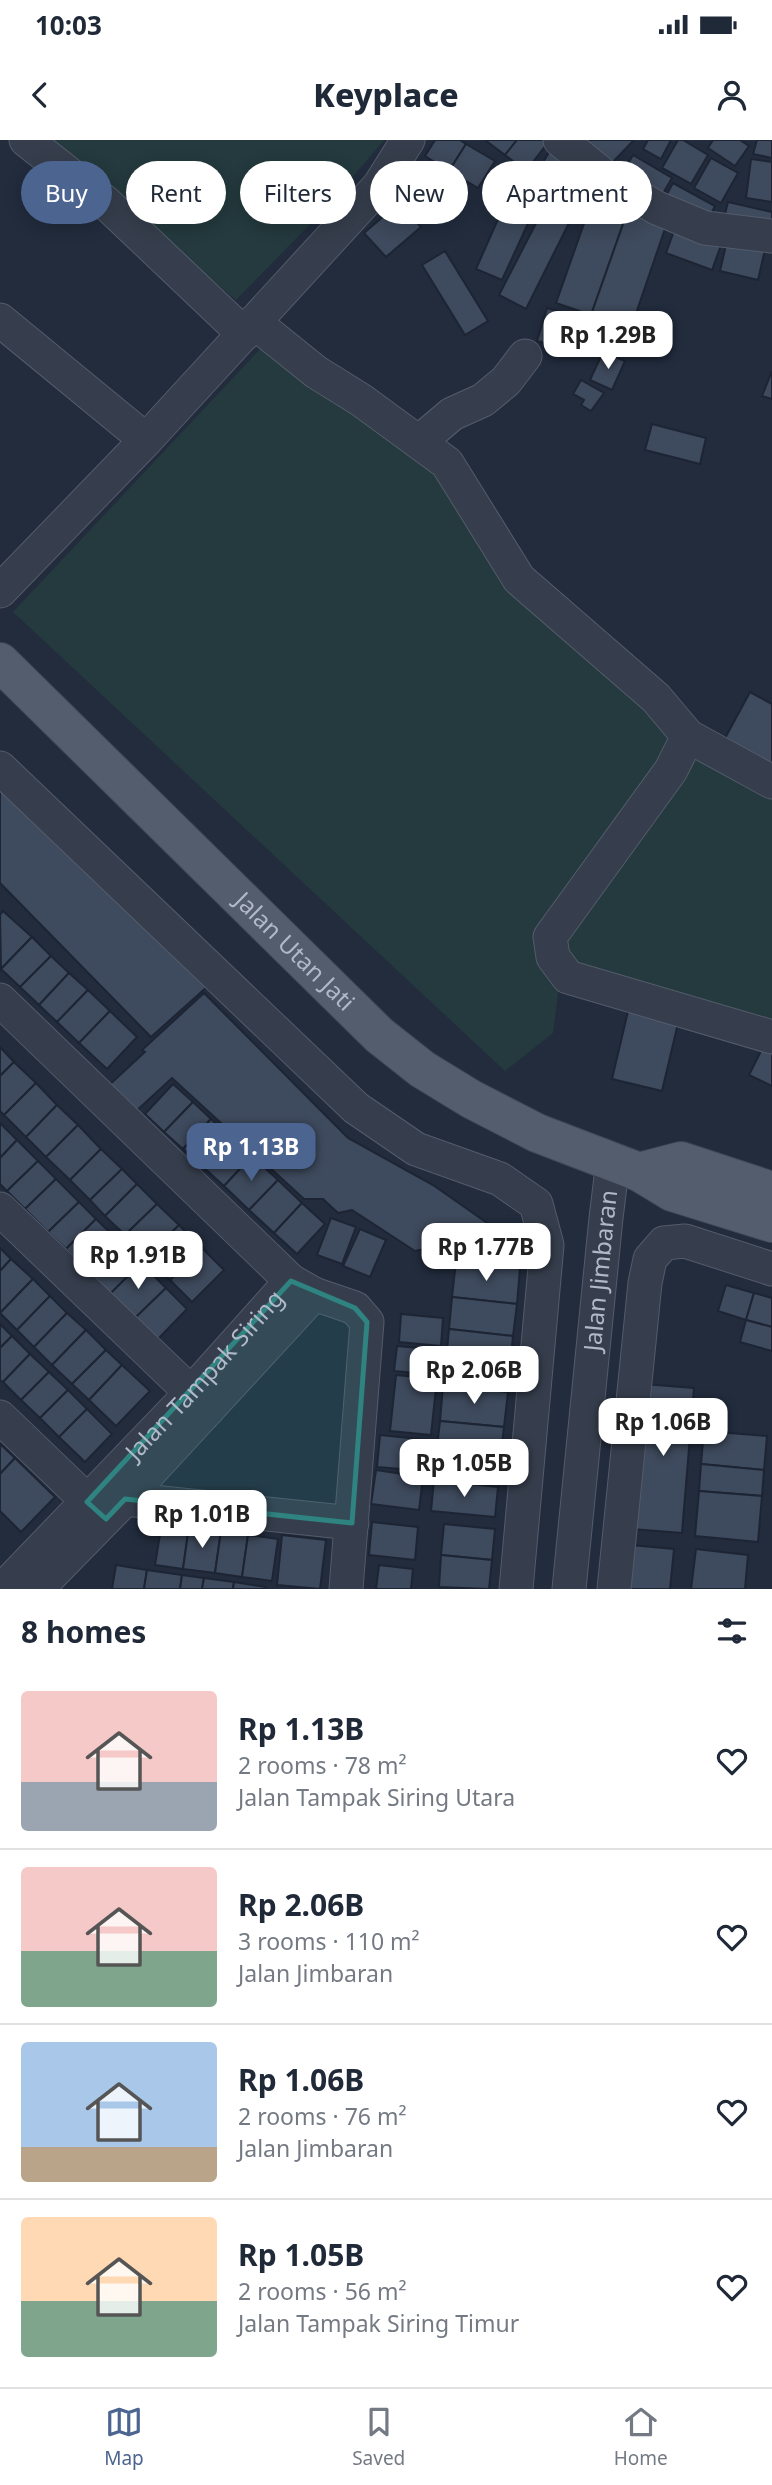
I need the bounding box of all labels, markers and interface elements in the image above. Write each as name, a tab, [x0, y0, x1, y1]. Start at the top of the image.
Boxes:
text: 10:03	[35, 7, 102, 43]
text: Keyplace	[313, 73, 459, 116]
icon: back	[21, 76, 59, 114]
icon: person	[713, 76, 751, 114]
chip: Buy	[21, 161, 112, 224]
chip: Rent	[126, 161, 226, 224]
chip: Filters	[240, 161, 356, 224]
chip: New	[370, 161, 468, 224]
chip: Apartment	[482, 161, 652, 224]
pin: Rp 1.29B	[536, 312, 680, 371]
text: Rp 1.29B	[560, 318, 656, 350]
street label: Jalan Utan Jati	[227, 883, 363, 1017]
pin: Rp 1.13B	[179, 1124, 323, 1183]
text: Rp 1.13B	[203, 1130, 299, 1162]
street label: Jalan Jimbaran	[575, 1188, 624, 1355]
pin: Rp 1.77B	[414, 1224, 558, 1283]
text: Rp 1.77B	[438, 1230, 534, 1262]
pin: Rp 1.91B	[66, 1232, 210, 1291]
text: Rp 1.91B	[90, 1238, 186, 1270]
street label: Jalan Tampak Siring	[116, 1282, 291, 1468]
pin: Rp 2.06B	[402, 1346, 546, 1406]
text: Rp 2.06B	[426, 1353, 522, 1385]
pin: Rp 1.06B	[591, 1398, 735, 1458]
text: Rp 1.06B	[615, 1405, 711, 1437]
pin: Rp 1.05B	[392, 1440, 536, 1499]
text: Rp 1.05B	[416, 1446, 512, 1478]
pin: Rp 1.01B	[130, 1490, 274, 1550]
text: Rp 1.01B	[154, 1497, 250, 1529]
text: 8 homes	[21, 1611, 146, 1652]
icon: filters	[713, 1612, 751, 1650]
text: Rp 1.13B	[238, 1708, 364, 1749]
icon: home	[77, 1719, 161, 1803]
icon: heart	[713, 1742, 751, 1780]
text: 2 rooms · 78 m²	[238, 1749, 407, 1781]
text: Jalan Tampak Siring Utara	[238, 1781, 515, 1813]
text: Rp 2.06B	[238, 1884, 364, 1925]
icon: home	[77, 1895, 161, 1979]
icon: heart	[713, 1918, 751, 1956]
text: 3 rooms · 110 m²	[238, 1925, 420, 1957]
text: Jalan Jimbaran	[238, 1957, 393, 1989]
text: Rp 1.06B	[238, 2059, 364, 2100]
icon: home	[77, 2070, 161, 2154]
icon: heart	[713, 2093, 751, 2131]
text: 2 rooms · 76 m²	[238, 2100, 407, 2132]
text: Jalan Jimbaran	[238, 2132, 393, 2164]
text: Rp 1.05B	[238, 2234, 364, 2275]
icon: home	[77, 2245, 161, 2329]
icon: heart	[713, 2268, 751, 2306]
text: 2 rooms · 56 m²	[238, 2275, 407, 2307]
text: Jalan Tampak Siring Timur	[238, 2307, 519, 2339]
tab: Map	[104, 2403, 144, 2471]
tab: Saved	[352, 2403, 405, 2471]
tab: Home	[614, 2403, 668, 2471]

